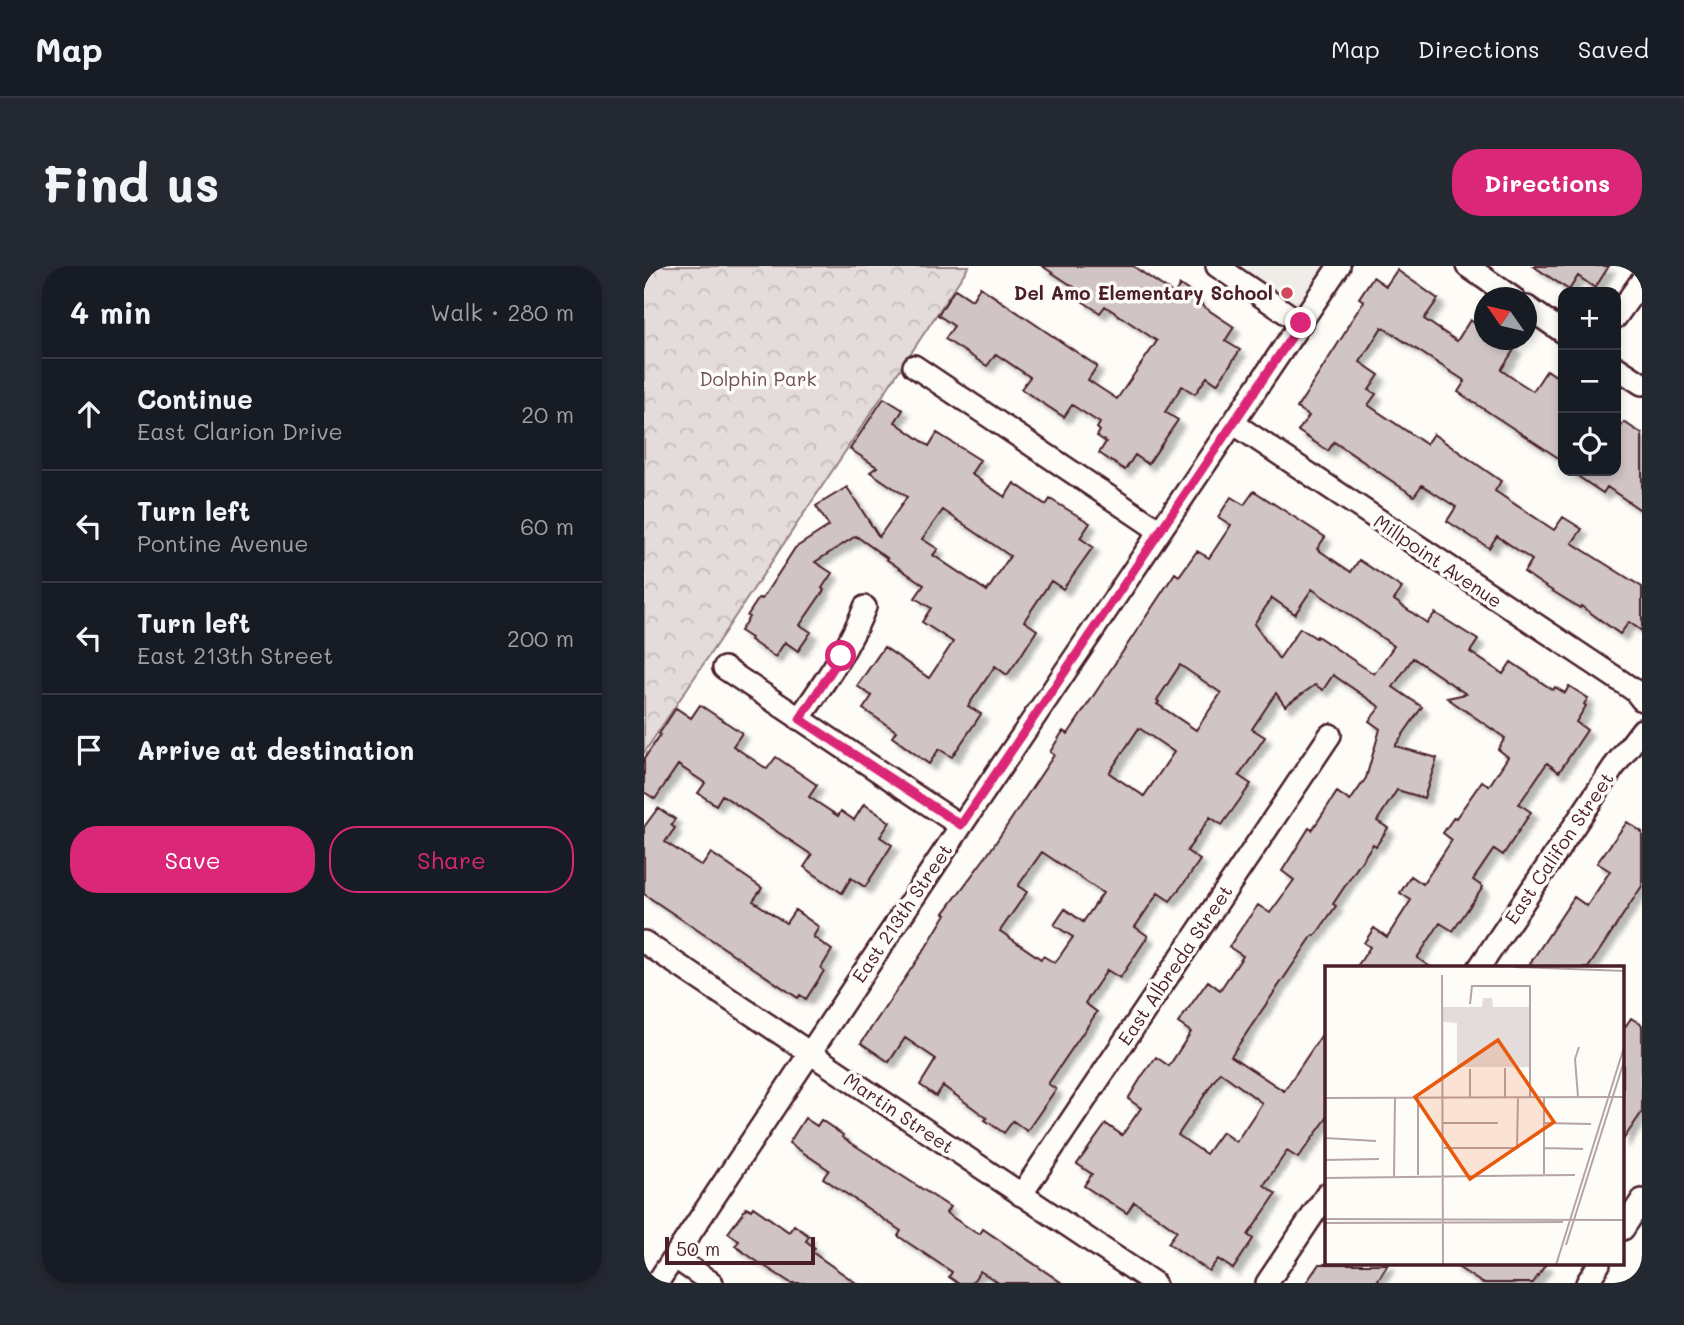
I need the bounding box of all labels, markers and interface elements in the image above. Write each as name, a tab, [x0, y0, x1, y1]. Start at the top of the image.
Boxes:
text: Map	[35, 27, 103, 70]
text: Map	[1331, 33, 1380, 64]
text: Directions	[1418, 33, 1540, 64]
text: Saved	[1578, 33, 1649, 64]
button: Directions	[1452, 149, 1642, 216]
text: Find us	[42, 151, 220, 214]
place label: Del Amo Elementary School	[1014, 280, 1273, 305]
marker: Del Amo Elementary School	[1279, 285, 1295, 301]
north arrow	[1474, 287, 1537, 350]
map controls	[1558, 287, 1621, 476]
button: +	[1558, 287, 1621, 350]
text: 4 min	[70, 292, 151, 332]
text: Walk · 280 m	[430, 297, 574, 327]
route end	[1285, 307, 1316, 338]
button: −	[1558, 350, 1621, 413]
park label: Dolphin Park	[699, 366, 817, 391]
text: Continue	[137, 382, 253, 416]
icon: ahead	[70, 395, 108, 433]
text: 20 m	[521, 399, 574, 429]
button: locate	[1558, 413, 1621, 476]
text: East Clarion Drive	[137, 416, 343, 446]
text: Turn left	[137, 494, 250, 528]
icon: left	[70, 507, 108, 545]
street label: Millpoint Avenue	[1369, 508, 1507, 613]
text: 60 m	[520, 511, 574, 541]
text: Pontine Avenue	[137, 528, 309, 558]
text: Turn left	[137, 606, 250, 640]
icon: left	[70, 619, 108, 657]
text: 200 m	[507, 623, 574, 653]
text: East 213th Street	[137, 640, 333, 670]
route start	[825, 640, 856, 671]
icon: arrive	[70, 731, 108, 769]
text: Arrive at destination	[137, 733, 414, 767]
street label: East Califon Street	[1498, 767, 1619, 929]
button: Save	[70, 826, 315, 893]
button: Share	[329, 826, 574, 893]
street label: East 213th Street	[846, 838, 957, 987]
street label: East Albreda Street	[1112, 880, 1238, 1050]
inset map	[1325, 966, 1625, 1266]
street label: Martin Street	[839, 1066, 959, 1159]
scale bar	[665, 1234, 816, 1266]
text: 50 m	[676, 1236, 720, 1261]

